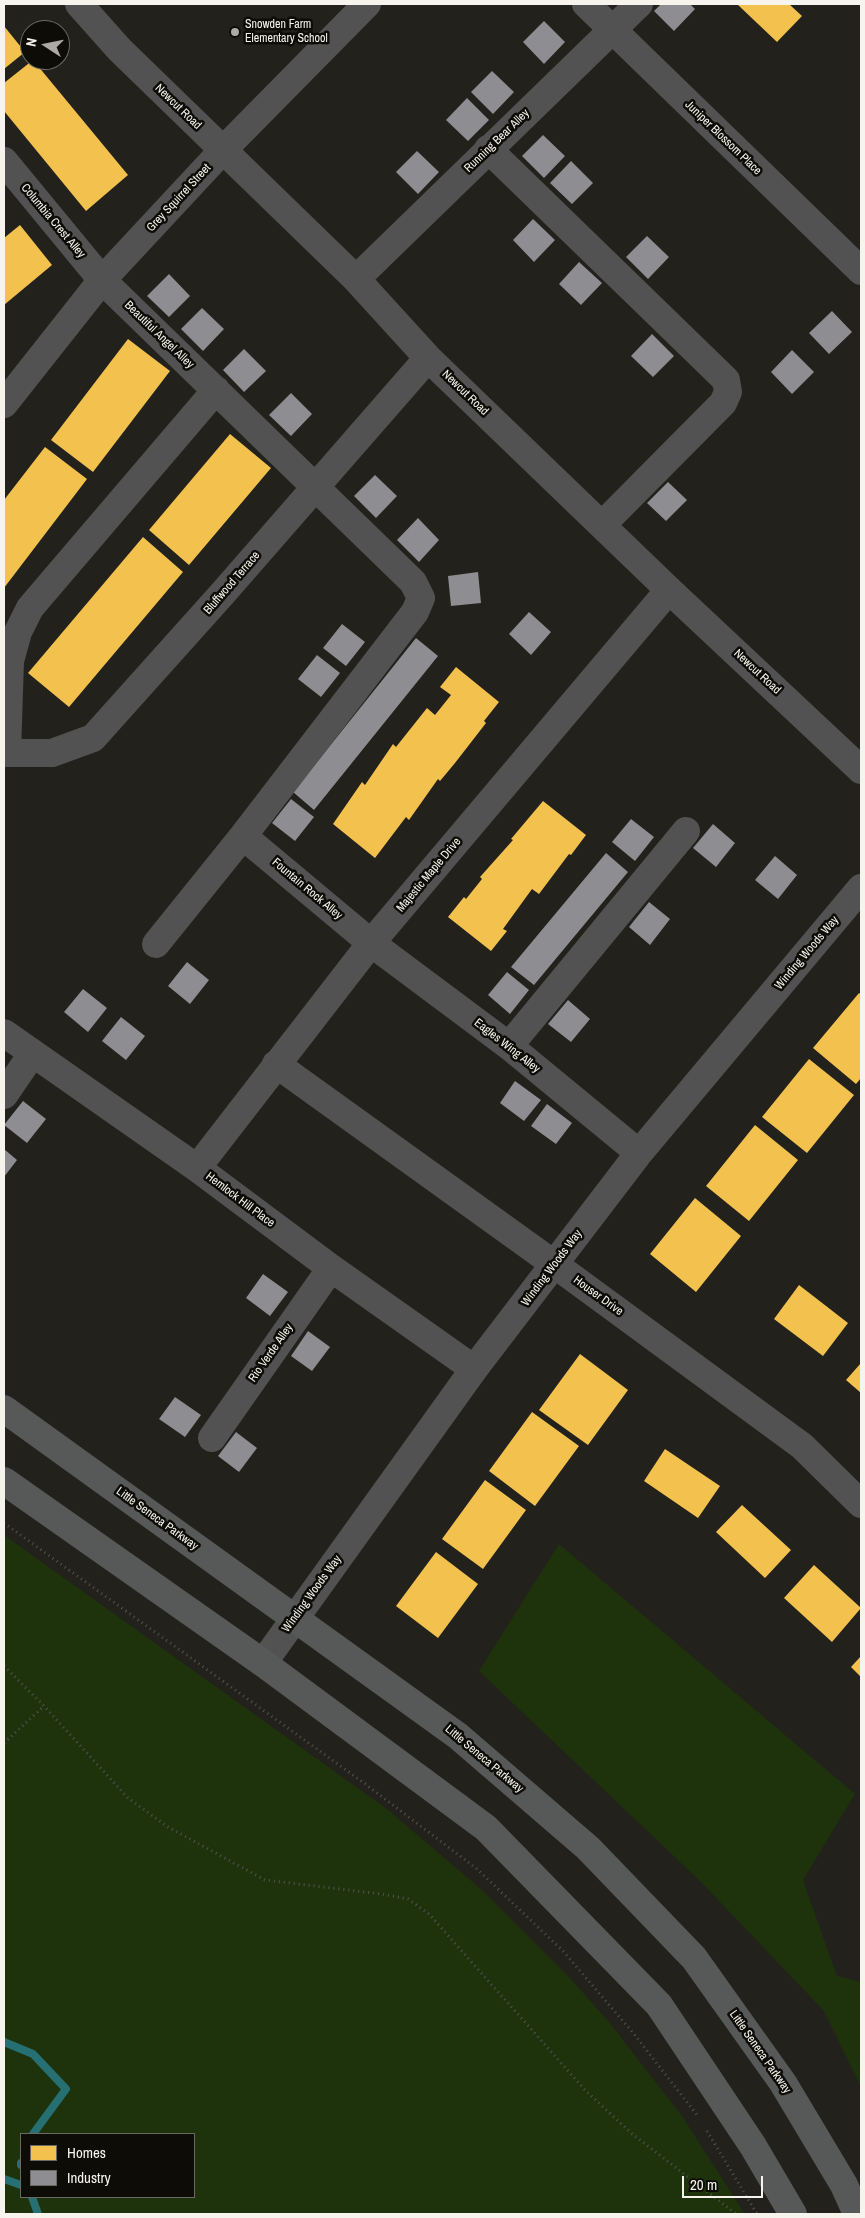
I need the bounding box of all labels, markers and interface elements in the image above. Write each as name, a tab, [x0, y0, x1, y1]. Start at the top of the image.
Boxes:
place label: Snowden Farm Elementary School	[245, 18, 328, 46]
north arrow	[20, 20, 70, 70]
marker: Snowden Farm Elementary School	[229, 26, 241, 38]
text: N	[22, 37, 41, 48]
street label: Newcut Road	[152, 81, 204, 133]
street label: Juniper Blossom Place	[682, 98, 764, 178]
street label: Running Bear Alley	[462, 106, 532, 176]
street label: Grey Squirrel Street	[144, 161, 214, 235]
street label: Columbia Crest Alley	[18, 181, 88, 261]
street label: Beautiful Angel Alley	[121, 298, 197, 372]
street label: Newcut Road	[439, 367, 491, 419]
street label: Bluffwood Terrace	[201, 549, 263, 617]
street label: Newcut Road	[730, 647, 784, 697]
street label: Majestic Maple Drive	[394, 835, 464, 915]
street label: Fountain Rock Alley	[269, 855, 345, 923]
street label: Winding Woods Way	[772, 913, 842, 993]
street label: Eagles Wing Alley	[471, 1016, 543, 1076]
street label: Hemlock Hill Place	[203, 1169, 277, 1231]
street label: Winding Woods Way	[519, 1227, 585, 1309]
street label: Houser Drive	[570, 1273, 626, 1319]
street label: Rio Verde Alley	[246, 1321, 296, 1385]
street label: Little Seneca Parkway	[113, 1484, 201, 1554]
street label: Winding Woods Way	[279, 1553, 345, 1635]
street label: Little Seneca Parkway	[442, 1722, 526, 1796]
street label: Little Seneca Parkway	[726, 2008, 794, 2096]
legend	[20, 2133, 195, 2198]
text: Homes	[67, 2142, 106, 2163]
scale bar	[685, 2166, 766, 2198]
text: Industry	[67, 2167, 111, 2188]
text: 20 m	[690, 2174, 717, 2195]

